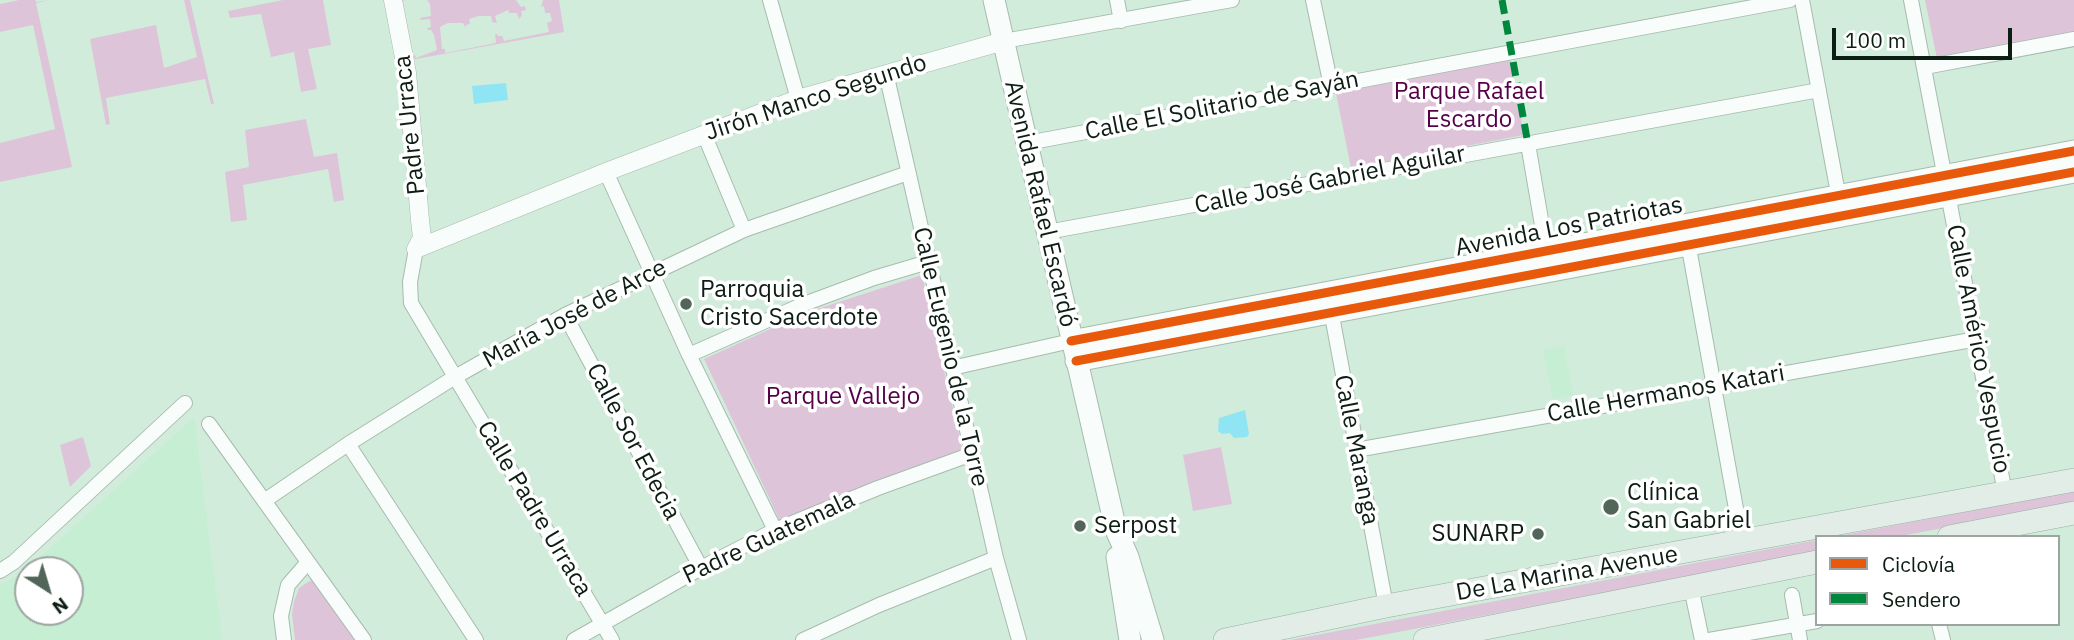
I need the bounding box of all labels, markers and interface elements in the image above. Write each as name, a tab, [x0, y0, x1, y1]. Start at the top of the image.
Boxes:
scale bar	[1836, 14, 2016, 58]
text: 100 m	[1845, 26, 1906, 54]
street label: Jirón Manco Segundo	[702, 49, 930, 147]
street label: Padre Urraca	[388, 54, 432, 196]
street label: Calle El Solitario de Sayán	[1083, 65, 1361, 147]
street label: Avenida Rafael Escardó	[998, 78, 1082, 330]
park label: Parque Rafael Escardo	[1394, 78, 1544, 134]
street label: Calle José Gabriel Aguilar	[1192, 140, 1468, 220]
street label: Avenida Los Patriotas	[1453, 191, 1685, 263]
street label: Calle Américo Vespucio	[1940, 222, 2016, 476]
street label: Calle Eugenio de la Torre	[906, 224, 994, 490]
street label: María José de Arce	[478, 253, 672, 375]
place label: Parroquia Cristo Sacerdote	[700, 276, 878, 332]
marker: Parroquia Cristo Sacerdote	[678, 296, 694, 312]
street label: Calle Sor Edecia	[580, 359, 686, 525]
street label: Calle Hermanos Katari	[1545, 359, 1787, 429]
street label: Calle Maranga	[1327, 372, 1385, 528]
park label: Parque Vallejo	[766, 383, 920, 411]
street label: Calle Padre Urraca	[470, 416, 598, 602]
place label: Clínica San Gabriel	[1627, 479, 1751, 535]
street label: Padre Guatemala	[678, 486, 860, 590]
marker: Clínica San Gabriel	[1601, 497, 1621, 517]
place label: Serpost	[1094, 512, 1177, 540]
marker: Serpost	[1072, 518, 1088, 534]
place label: SUNARP	[1432, 520, 1524, 548]
marker: SUNARP	[1530, 526, 1546, 542]
legend	[1815, 535, 2060, 626]
street label: De La Marina Avenue	[1454, 540, 1680, 608]
text: Ciclovía	[1882, 550, 1955, 578]
north arrow	[14, 556, 84, 626]
text: Sendero	[1882, 585, 1961, 613]
text: N	[48, 592, 73, 620]

